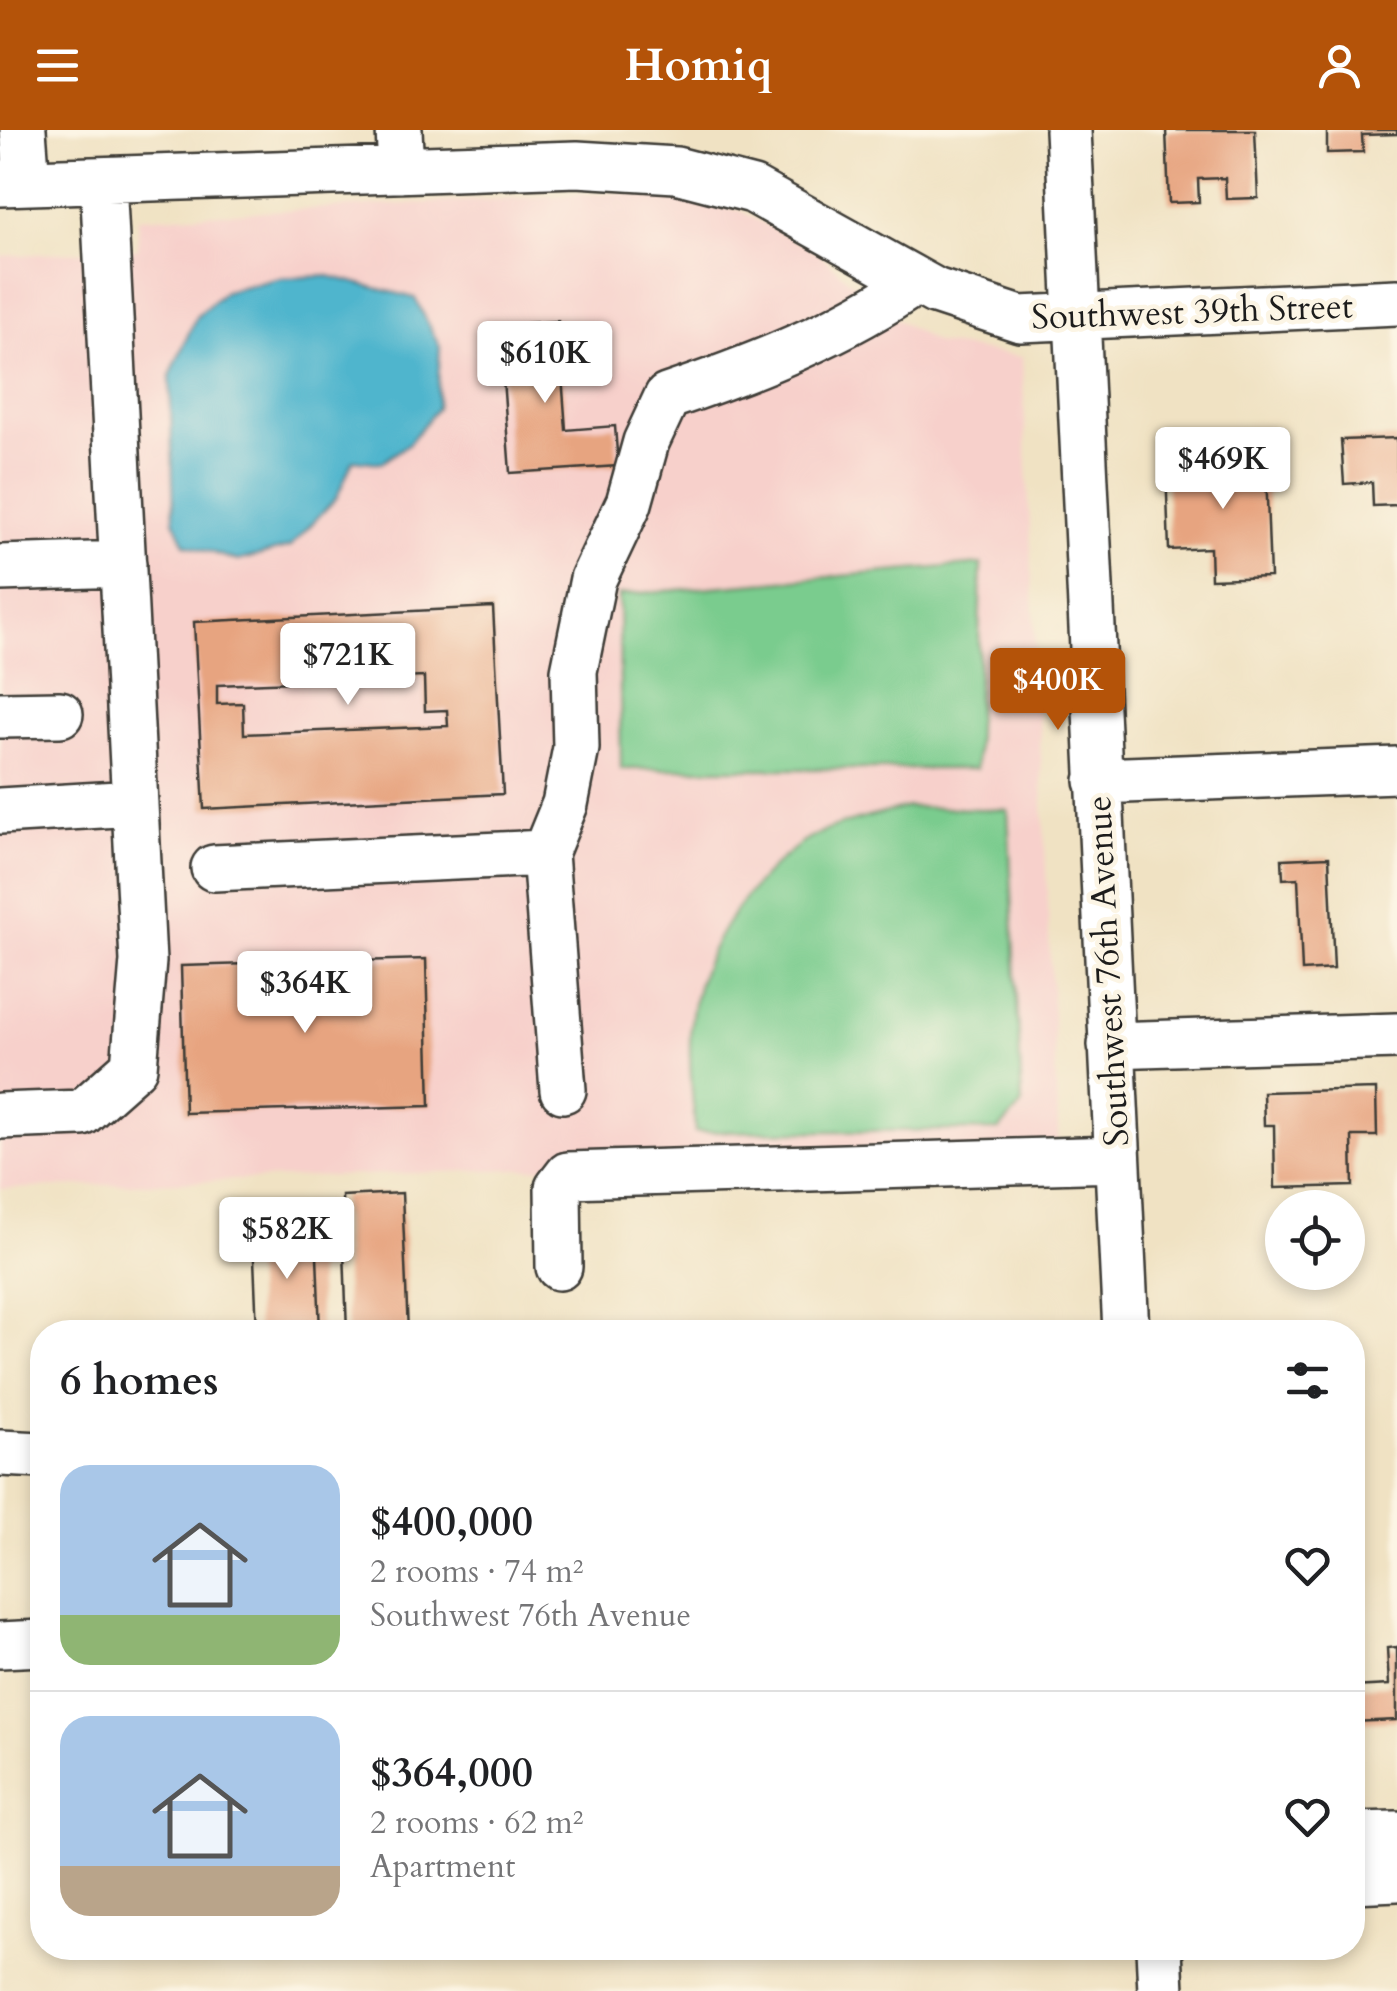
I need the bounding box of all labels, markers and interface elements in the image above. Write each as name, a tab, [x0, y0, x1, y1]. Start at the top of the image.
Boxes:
text: Homiq	[625, 35, 772, 96]
icon: menu	[30, 38, 85, 93]
icon: person	[1312, 38, 1367, 93]
street label: Southwest 39th Street	[1030, 282, 1354, 342]
pin: $610K	[475, 321, 615, 406]
text: $610K	[499, 331, 591, 375]
pin: $469K	[1153, 427, 1293, 512]
text: $469K	[1177, 437, 1269, 481]
pin: $721K	[278, 623, 418, 708]
text: $721K	[302, 633, 394, 677]
pin: $400K	[988, 648, 1128, 733]
text: $400K	[1012, 658, 1104, 702]
street label: Southwest 76th Avenue	[1075, 794, 1141, 1147]
pin: $364K	[235, 951, 375, 1036]
text: $364K	[259, 961, 351, 1005]
map controls	[1265, 1190, 1365, 1290]
button: locate	[1265, 1190, 1365, 1290]
pin: $582K	[217, 1197, 357, 1282]
text: $582K	[241, 1207, 333, 1251]
text: 6 homes	[60, 1352, 218, 1409]
icon: filters	[1280, 1353, 1335, 1408]
text: $400,000	[370, 1493, 533, 1550]
icon: home	[140, 1505, 260, 1625]
icon: heart	[1280, 1538, 1335, 1593]
text: 2 rooms · 74 m²	[370, 1550, 583, 1594]
text: Southwest 76th Avenue	[370, 1594, 691, 1638]
text: $364,000	[370, 1744, 533, 1801]
icon: home	[140, 1756, 260, 1876]
icon: heart	[1280, 1789, 1335, 1844]
text: 2 rooms · 62 m²	[370, 1801, 583, 1845]
text: Apartment	[370, 1845, 515, 1889]

